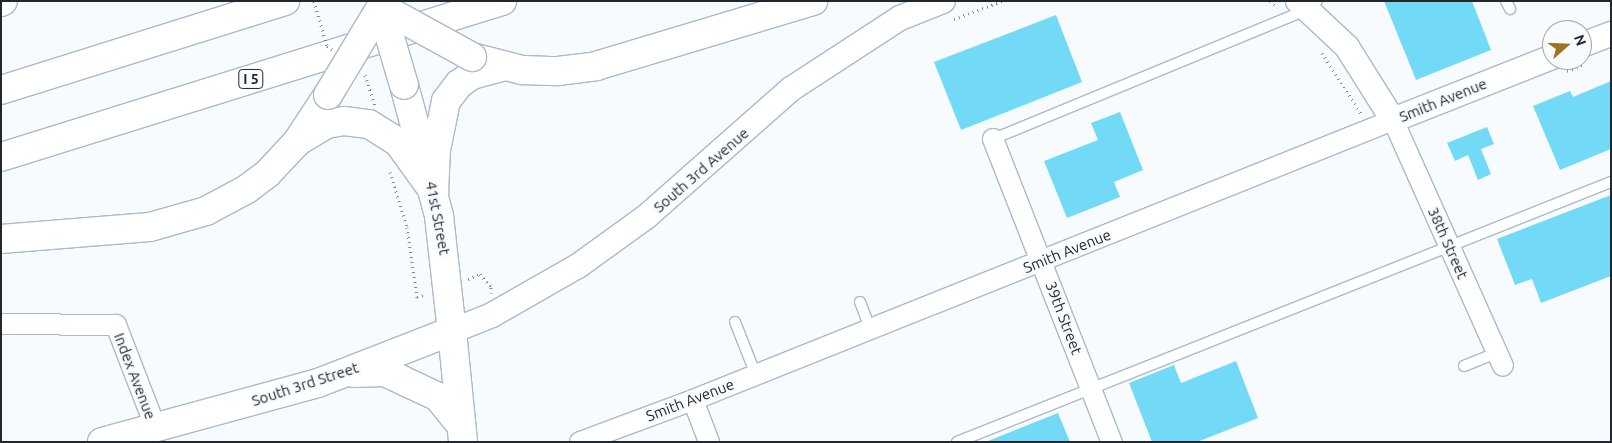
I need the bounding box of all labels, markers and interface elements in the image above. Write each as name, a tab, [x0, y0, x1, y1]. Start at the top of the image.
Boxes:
north arrow	[1542, 20, 1592, 70]
text: N	[1571, 33, 1589, 48]
road number: I 5	[237, 68, 265, 90]
street label: Smith Avenue	[1397, 74, 1489, 126]
street label: South 3rd Avenue	[650, 124, 752, 216]
street label: 41st Street	[422, 180, 454, 256]
street label: 38th Street	[1424, 204, 1472, 282]
street label: Smith Avenue	[1021, 225, 1113, 277]
street label: 39th Street	[1042, 279, 1086, 357]
street label: Index Avenue	[110, 330, 160, 422]
street label: South 3rd Street	[249, 358, 361, 410]
street label: Smith Avenue	[643, 375, 737, 425]

